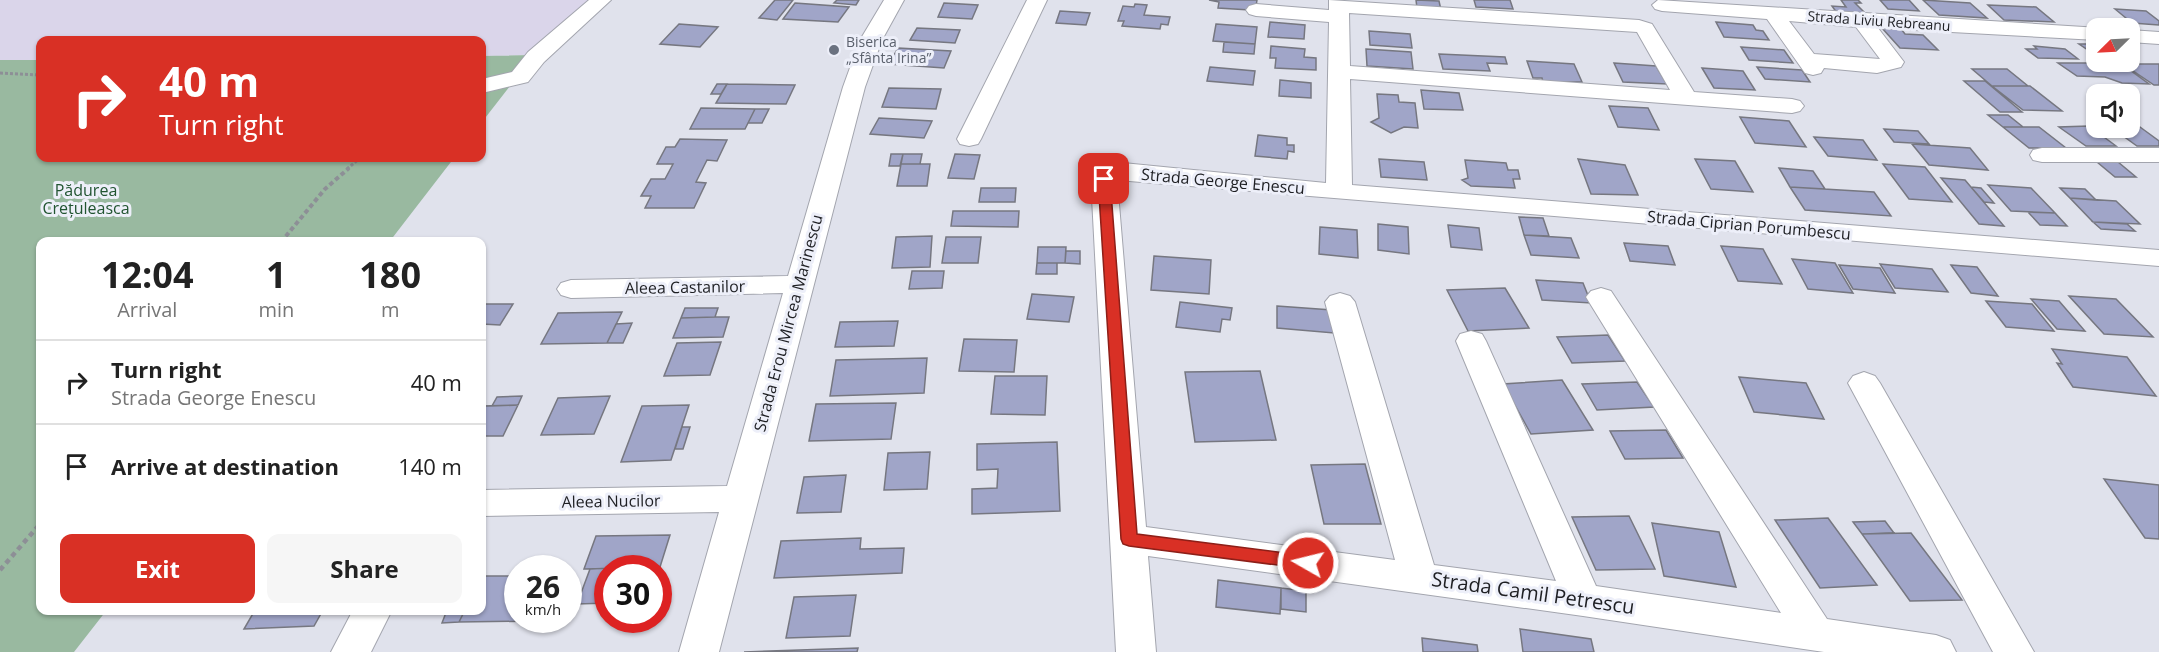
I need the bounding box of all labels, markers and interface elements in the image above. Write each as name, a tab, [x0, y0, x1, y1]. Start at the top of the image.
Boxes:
street label: Strada Liviu Rebreanu	[1807, 6, 1951, 35]
north arrow	[2086, 18, 2140, 72]
map controls	[2086, 18, 2140, 138]
place label: Biserica „Sfânta Irina”	[846, 32, 931, 67]
marker: Biserica „Sfânta Irina”	[827, 43, 841, 57]
text: 40 m	[159, 52, 259, 109]
icon: right	[60, 60, 138, 138]
button: sound	[2086, 84, 2140, 138]
text: Turn right	[159, 106, 284, 143]
pin	[1078, 153, 1129, 204]
icon: arrive	[1087, 162, 1120, 195]
street label: Strada George Enescu	[1140, 163, 1306, 199]
park label: Pădurea Crețuleasca	[42, 179, 130, 219]
street label: Strada Ciprian Porumbescu	[1646, 205, 1852, 245]
street label: Strada Erou Mircea Marinescu	[748, 212, 828, 434]
text: 12:04	[101, 250, 194, 299]
text: 1	[266, 250, 287, 299]
text: 180	[359, 250, 421, 299]
street label: Aleea Castanilor	[625, 275, 746, 299]
text: Arrival	[117, 296, 177, 323]
text: min	[258, 296, 294, 323]
text: m	[381, 296, 399, 323]
text: Turn right	[111, 354, 222, 384]
icon: right	[60, 366, 93, 399]
text: 40 m	[411, 367, 462, 397]
text: Strada George Enescu	[111, 384, 316, 411]
icon: arrive	[60, 450, 93, 483]
text: Arrive at destination	[111, 451, 339, 481]
text: 140 m	[398, 451, 462, 481]
street label: Aleea Nucilor	[561, 489, 661, 513]
position arrow	[1276, 531, 1340, 595]
button: Exit	[60, 534, 255, 603]
button: Share	[267, 534, 462, 603]
speed limit sign: 30	[594, 555, 672, 633]
street label: Strada Camil Petrescu	[1430, 565, 1636, 620]
text: 26	[526, 566, 560, 607]
text: km/h	[525, 599, 561, 619]

